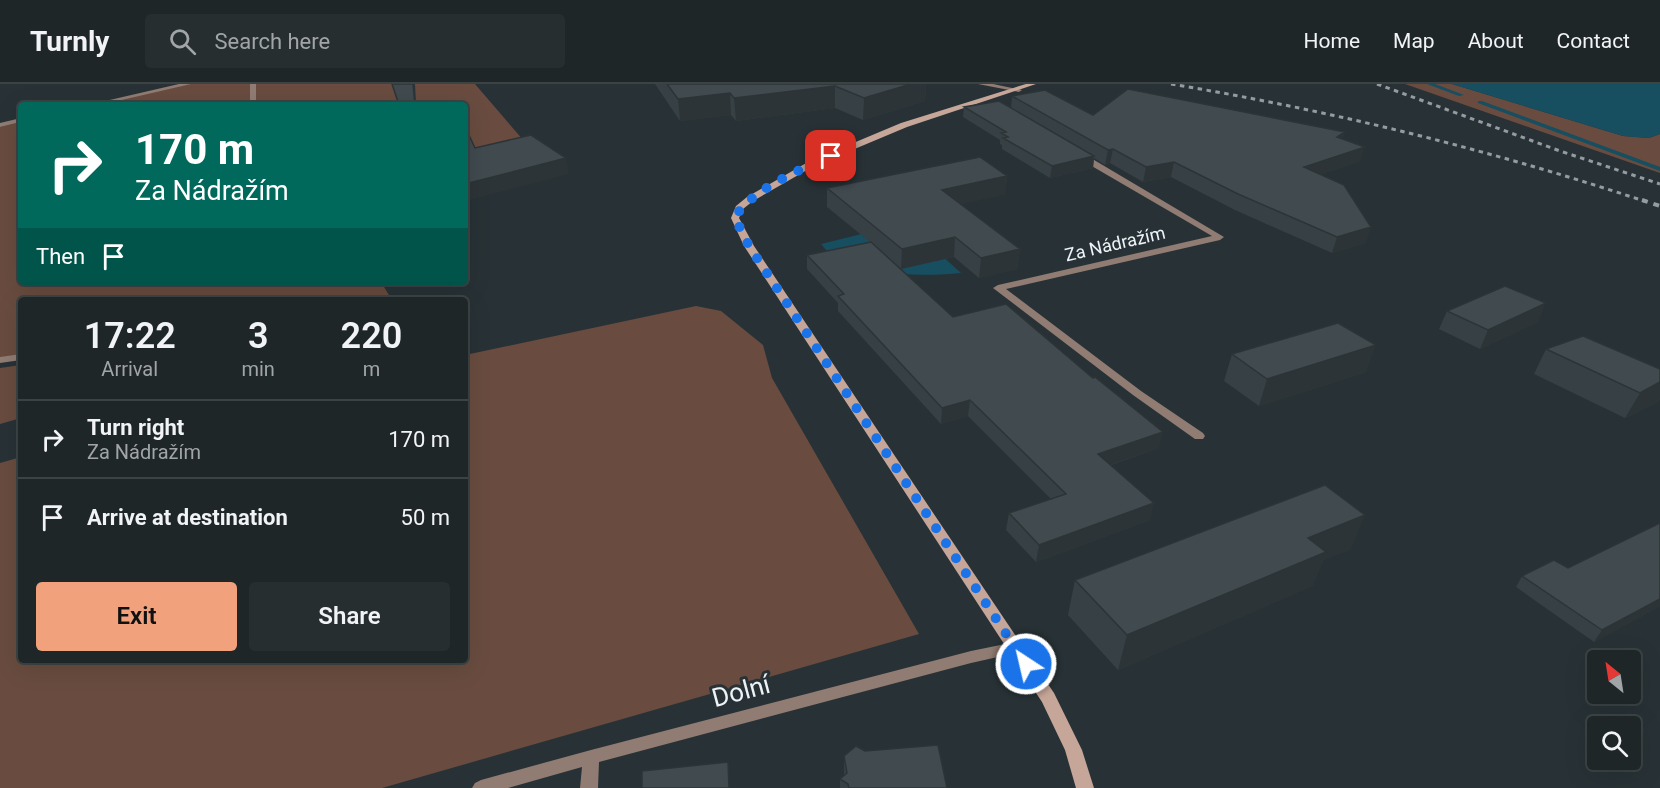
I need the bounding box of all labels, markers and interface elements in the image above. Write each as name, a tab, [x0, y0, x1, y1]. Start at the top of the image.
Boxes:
search box	[145, 14, 565, 68]
text: Turnly	[30, 25, 109, 58]
icon: search	[166, 25, 199, 58]
text: Search here	[214, 29, 330, 54]
text: Home	[1304, 29, 1360, 53]
text: Map	[1393, 29, 1435, 53]
text: About	[1468, 29, 1524, 53]
text: Contact	[1557, 29, 1630, 53]
text: 170 m	[135, 125, 254, 174]
icon: right	[36, 126, 114, 204]
pin	[805, 130, 856, 181]
icon: arrive	[814, 139, 847, 172]
text: Za Nádražím	[135, 175, 289, 207]
street label: Za Nádražím	[1063, 222, 1167, 265]
icon: arrive	[97, 240, 130, 273]
text: Then	[36, 244, 85, 269]
text: 17:22	[84, 315, 176, 357]
text: 3	[248, 315, 268, 357]
text: 220	[341, 315, 402, 357]
text: Arrival	[101, 357, 158, 381]
text: min	[241, 357, 275, 381]
text: m	[363, 357, 380, 381]
text: Turn right	[87, 415, 184, 440]
icon: right	[36, 423, 69, 456]
text: 170 m	[388, 427, 450, 452]
text: Za Nádražím	[87, 440, 201, 464]
icon: arrive	[36, 501, 69, 534]
text: Arrive at destination	[87, 505, 288, 530]
text: 50 m	[401, 505, 450, 530]
button: Exit	[36, 582, 237, 651]
button: Share	[249, 582, 450, 651]
position arrow	[994, 632, 1058, 696]
north arrow	[1587, 650, 1641, 704]
map controls	[1587, 650, 1641, 770]
street label: Dolní	[709, 668, 775, 713]
button: search	[1587, 716, 1641, 770]

